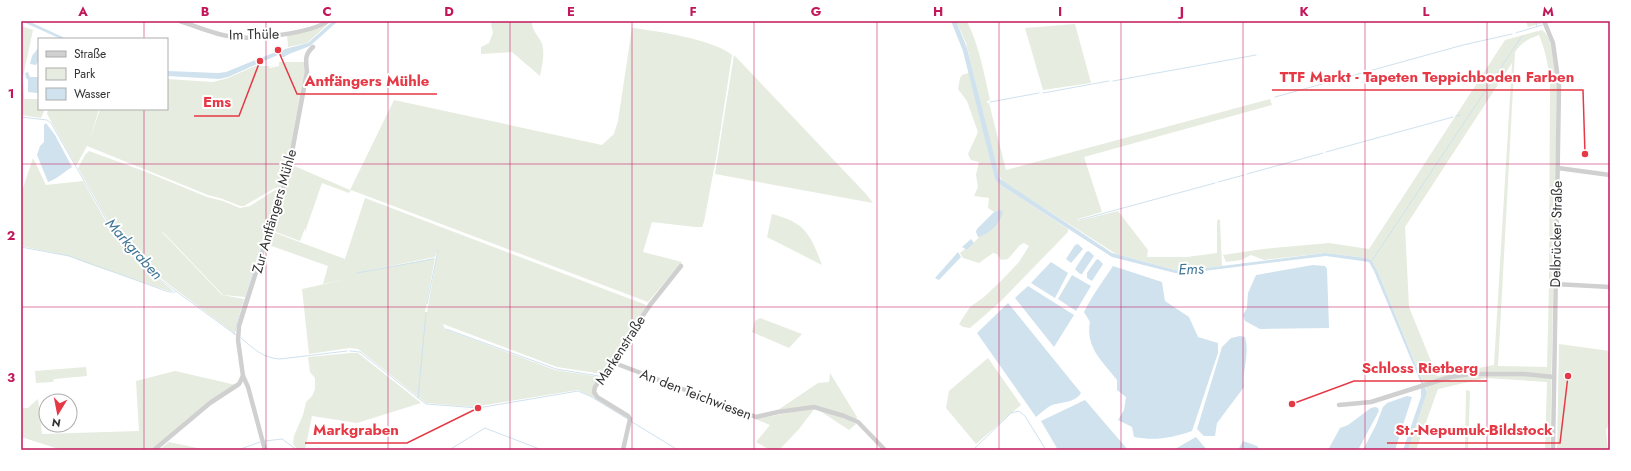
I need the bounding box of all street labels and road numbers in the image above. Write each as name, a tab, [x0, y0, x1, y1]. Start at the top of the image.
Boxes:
street label: Im Thüle	[229, 24, 279, 44]
street label: Zur Antfängers Mühle	[247, 147, 301, 275]
street label: Delbrücker Straße	[1545, 181, 1567, 287]
street label: Markenstraße	[590, 311, 650, 389]
street label: An den Teichwiesen	[637, 364, 755, 424]

